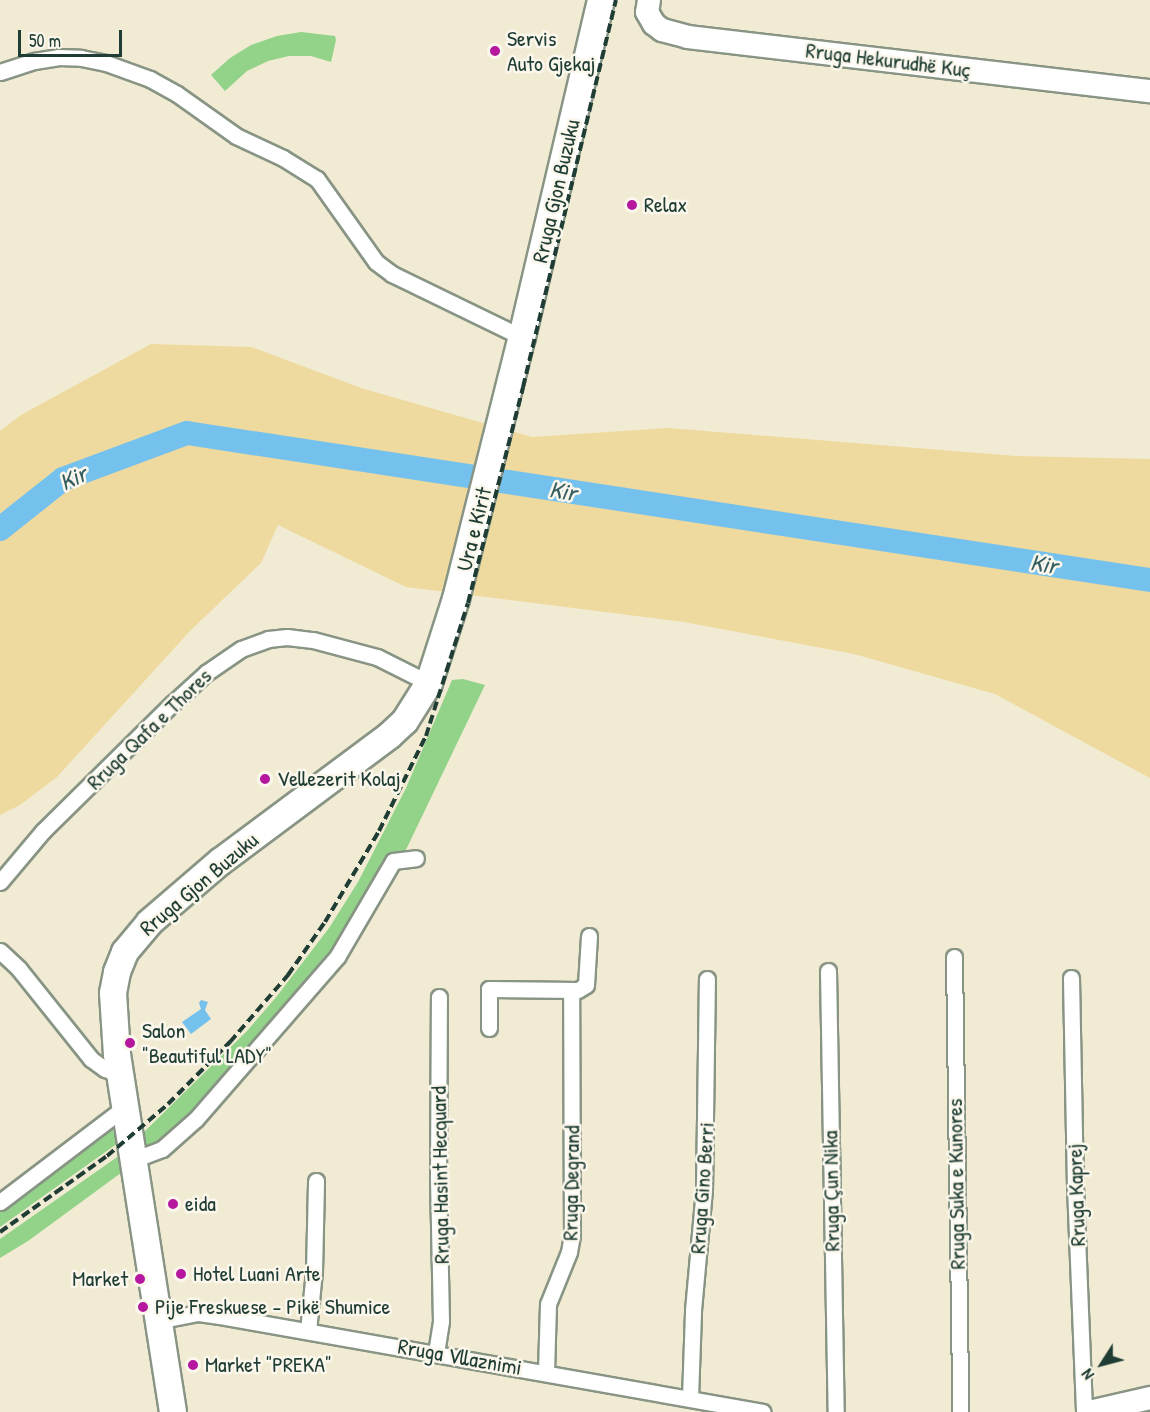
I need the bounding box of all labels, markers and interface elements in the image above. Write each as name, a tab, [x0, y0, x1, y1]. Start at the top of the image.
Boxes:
scale bar	[21, 18, 124, 56]
place label: Servis Auto Gjekaj	[507, 25, 595, 76]
text: 50 m	[29, 28, 61, 53]
street label: Rruga Hekurudhë Kuç	[804, 37, 972, 83]
marker: Servis Auto Gjekaj	[488, 44, 502, 58]
street label: Rruga Gjon Buzuku	[527, 117, 585, 265]
place label: Relax	[644, 192, 687, 218]
marker: Relax	[625, 198, 639, 212]
water label: Kir	[54, 459, 92, 497]
water label: Kir	[547, 475, 579, 507]
street label: Ura e Kirit	[451, 484, 497, 574]
water label: Kir	[1028, 548, 1060, 580]
street label: Rruga Qafa e Thores	[81, 663, 217, 795]
place label: Vellezerit Kolaj	[277, 766, 401, 792]
marker: Vellezerit Kolaj	[258, 772, 272, 786]
street label: Rruga Gjon Buzuku	[134, 827, 264, 941]
place label: Salon "Beautiful LADY"	[142, 1017, 272, 1068]
marker: Salon "Beautiful LADY"	[123, 1036, 137, 1050]
street label: Rruga Hasint Hecquard	[425, 1086, 455, 1264]
street label: Rruga Suka e Kunores	[941, 1098, 971, 1270]
street label: Rruga Gino Berri	[684, 1121, 720, 1255]
street label: Rruga Degrand	[557, 1125, 585, 1241]
street label: Rruga Çun Nika	[817, 1130, 845, 1252]
street label: Rruga Kaprej	[1061, 1143, 1091, 1247]
place label: eida	[185, 1191, 216, 1217]
marker: eida	[166, 1197, 180, 1211]
place label: Hotel Luani Arte	[193, 1261, 320, 1287]
place label: Market	[72, 1266, 128, 1292]
marker: Hotel Luani Arte	[174, 1267, 188, 1281]
marker: Market	[133, 1272, 147, 1286]
place label: Pije Freskuese - Pikë Shumice	[155, 1294, 390, 1320]
marker: Pije Freskuese - Pikë Shumice	[136, 1300, 150, 1314]
street label: Rruga Vllaznimi	[396, 1333, 524, 1381]
north arrow	[1072, 1334, 1132, 1394]
place label: Market "PREKA"	[205, 1352, 332, 1378]
marker: Market "PREKA"	[186, 1358, 200, 1372]
text: N	[1076, 1365, 1099, 1384]

